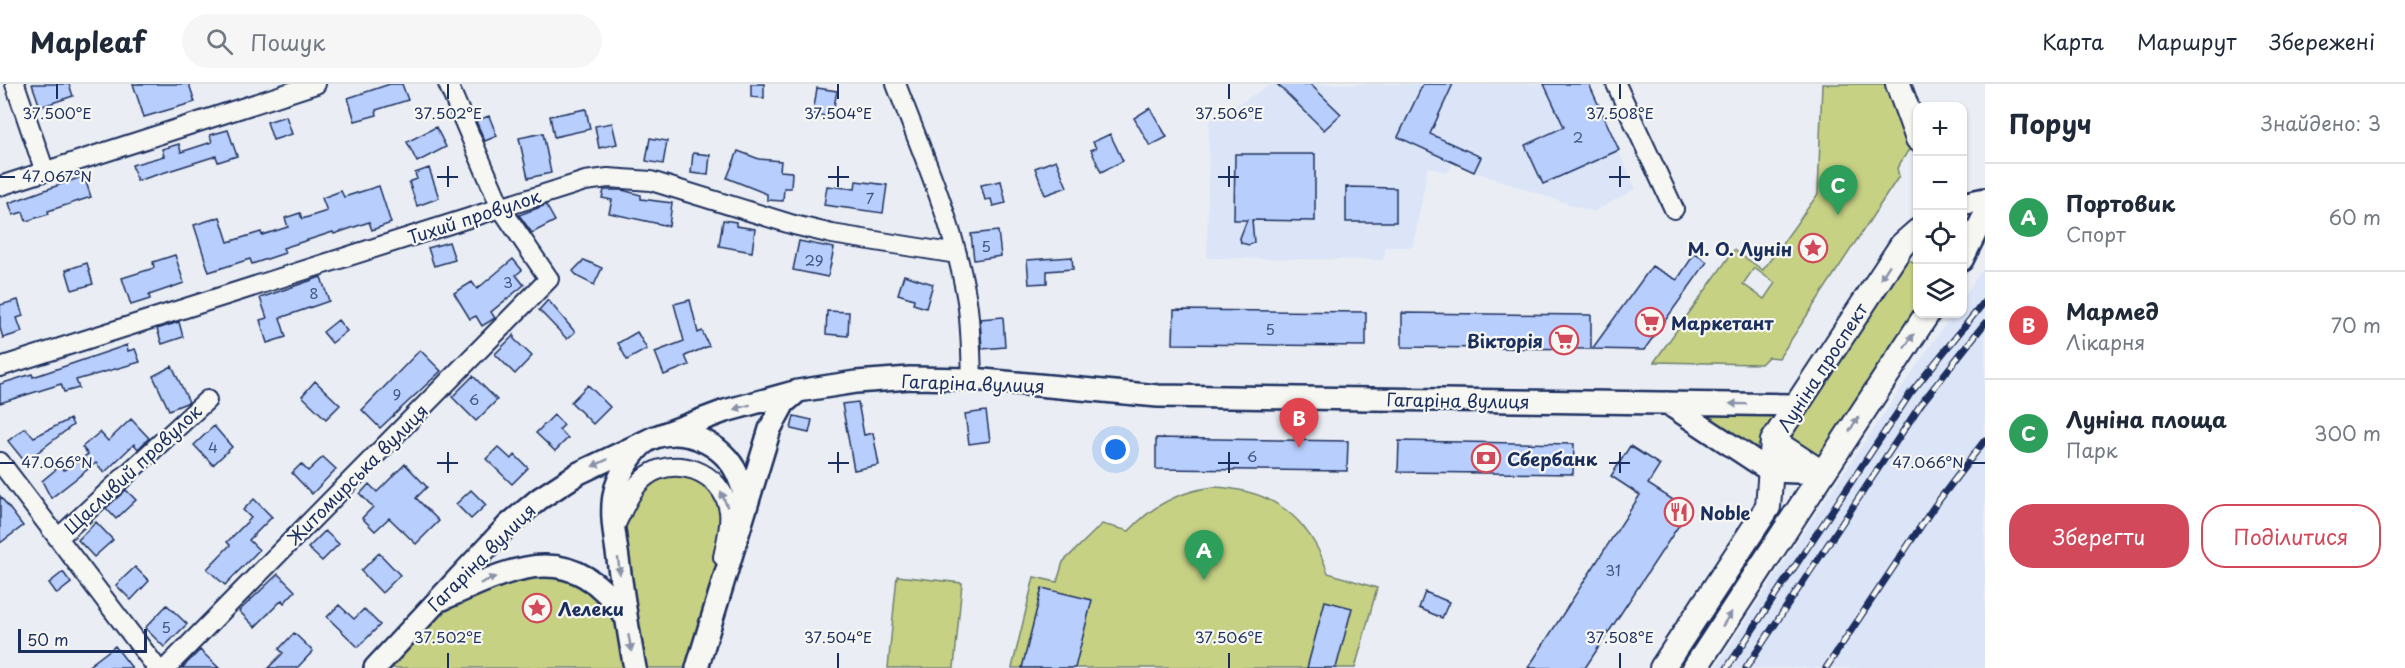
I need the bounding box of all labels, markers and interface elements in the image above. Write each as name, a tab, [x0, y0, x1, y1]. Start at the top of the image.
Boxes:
search box	[182, 14, 602, 68]
text: Mapleaf	[30, 20, 146, 63]
icon: search	[203, 25, 236, 58]
text: Пошук	[251, 25, 325, 58]
text: Карта	[2042, 25, 2104, 57]
text: Маршрут	[2137, 25, 2236, 57]
text: Збережені	[2269, 25, 2375, 57]
text: 37.500°E	[22, 101, 92, 124]
text: 37.502°E	[414, 101, 482, 124]
text: 37.504°E	[804, 101, 872, 124]
text: 37.506°E	[1195, 101, 1263, 124]
text: 37.508°E	[1586, 101, 1654, 124]
map controls	[1913, 102, 1967, 318]
button: +	[1913, 102, 1967, 156]
text: Поруч	[2009, 104, 2092, 143]
text: Знайдено: 3	[2261, 108, 2381, 138]
house number: 2	[1573, 125, 1583, 148]
button: −	[1913, 156, 1967, 210]
text: 47.067°N	[22, 164, 92, 187]
pin: C	[1818, 166, 1858, 215]
street label: Тихий провулок	[404, 182, 544, 250]
house number: 7	[866, 186, 875, 209]
text: Портовик	[2066, 186, 2175, 219]
text: A	[2021, 202, 2036, 232]
text: 60 m	[2329, 202, 2381, 232]
button: locate	[1913, 210, 1967, 264]
text: Спорт	[2066, 219, 2126, 249]
place icon: М. О. Лунін	[1797, 232, 1829, 264]
house number: 5	[981, 234, 991, 257]
place label: М. О. Лунін	[1688, 235, 1792, 262]
house number: 29	[804, 248, 824, 271]
one-way arrow	[1879, 263, 1891, 279]
button: layers	[1913, 264, 1967, 318]
house number: 3	[503, 270, 513, 293]
house number: 8	[309, 281, 319, 304]
text: Мармед	[2066, 294, 2159, 327]
street label: Луніна проспект	[1770, 297, 1874, 437]
supermarket icon: Маркетант	[1634, 306, 1666, 338]
place label: Маркетант	[1671, 309, 1775, 336]
text: B	[2022, 310, 2035, 340]
text: 70 m	[2331, 310, 2381, 340]
house number: 5	[1265, 317, 1275, 340]
supermarket icon: Вікторія	[1548, 324, 1580, 356]
place label: Вікторія	[1467, 327, 1543, 354]
text: Лікарня	[2066, 327, 2145, 357]
one-way arrow	[1903, 334, 1915, 350]
street label: Гагаріна вулиця	[901, 367, 1045, 399]
house number: 9	[393, 382, 401, 405]
street label: Гагаріна вулиця	[1386, 385, 1530, 415]
house number: 6	[469, 387, 479, 410]
street label: Щасливий провулок	[57, 397, 207, 540]
street label: Житомирська вулиця	[280, 397, 434, 551]
pin: B	[1280, 398, 1318, 448]
one-way arrow	[1728, 400, 1747, 409]
one-way arrow	[733, 402, 751, 412]
text: Луніна площа	[2066, 402, 2227, 435]
one-way arrow	[1849, 416, 1860, 432]
text: C	[2021, 418, 2036, 448]
text: 300 m	[2314, 418, 2381, 448]
house number: 4	[208, 435, 218, 458]
your location	[1101, 435, 1130, 464]
text: Парк	[2066, 435, 2118, 465]
bank icon: Сбербанк	[1470, 442, 1502, 474]
house number: 6	[1247, 444, 1257, 467]
place label: Сбербанк	[1507, 445, 1598, 472]
text: 47.066°N	[21, 450, 93, 473]
text: 47.066°N	[1892, 450, 1964, 473]
one-way arrow	[592, 458, 609, 467]
one-way arrow	[719, 489, 729, 507]
restaurant icon: Noble	[1663, 496, 1695, 528]
street label: Гагаріна вулиця	[421, 497, 541, 617]
place label: Noble	[1700, 499, 1751, 526]
button: Зберегти	[2009, 504, 2189, 568]
button: Поділитися	[2201, 504, 2381, 568]
pin: A	[1184, 530, 1224, 580]
one-way arrow	[614, 557, 623, 576]
house number: 31	[1605, 558, 1621, 581]
one-way arrow	[479, 575, 496, 584]
place icon: Лелеки	[521, 592, 553, 624]
place label: Лелеки	[558, 595, 624, 622]
one-way arrow	[1721, 611, 1732, 627]
house number: 5	[161, 615, 171, 638]
text: 37.502°E	[414, 625, 482, 648]
text: 37.504°E	[804, 625, 872, 648]
text: 37.506°E	[1195, 625, 1263, 648]
text: 37.508°E	[1586, 625, 1654, 648]
scale bar	[18, 626, 147, 654]
text: 50 m	[27, 627, 68, 651]
one-way arrow	[626, 634, 635, 653]

